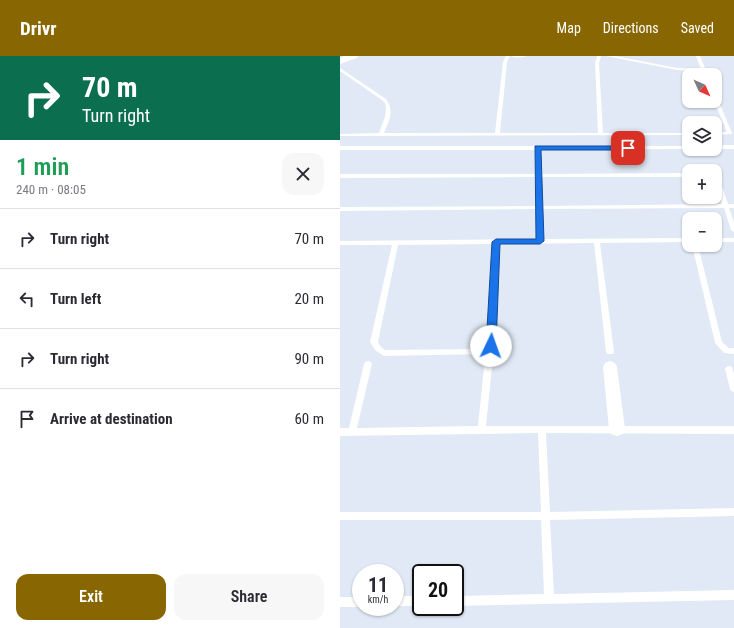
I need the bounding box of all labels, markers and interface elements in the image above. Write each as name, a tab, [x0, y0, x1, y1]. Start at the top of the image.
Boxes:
text: Drivr	[20, 17, 57, 40]
text: Map	[557, 20, 581, 36]
text: Directions	[603, 20, 659, 36]
text: Saved	[681, 20, 714, 36]
north arrow	[682, 68, 722, 108]
map controls	[682, 68, 722, 252]
text: 70 m	[82, 71, 138, 104]
icon: right	[16, 72, 68, 124]
text: Turn right	[82, 105, 150, 126]
button: layers	[682, 116, 722, 156]
pin	[611, 131, 645, 165]
icon: arrive	[617, 137, 639, 159]
text: 1 min	[16, 153, 69, 181]
button: close	[282, 153, 324, 195]
button: +	[682, 164, 722, 204]
text: 240 m · 08:05	[16, 182, 86, 197]
button: −	[682, 212, 722, 252]
icon: right	[16, 228, 38, 250]
text: Turn right	[50, 230, 109, 248]
text: 70 m	[294, 230, 324, 248]
icon: left	[16, 288, 38, 310]
text: Turn left	[50, 290, 101, 308]
text: 20 m	[294, 290, 324, 308]
position arrow	[470, 325, 512, 367]
icon: right	[16, 348, 38, 370]
text: Turn right	[50, 350, 109, 368]
text: 90 m	[294, 350, 324, 368]
icon: arrive	[16, 408, 38, 430]
text: Arrive at destination	[50, 410, 173, 428]
text: 60 m	[294, 410, 324, 428]
speed limit sign: 20	[412, 564, 464, 616]
text: 11	[368, 573, 388, 597]
button: Exit	[16, 574, 166, 620]
button: Share	[174, 574, 324, 620]
text: km/h	[368, 594, 388, 605]

